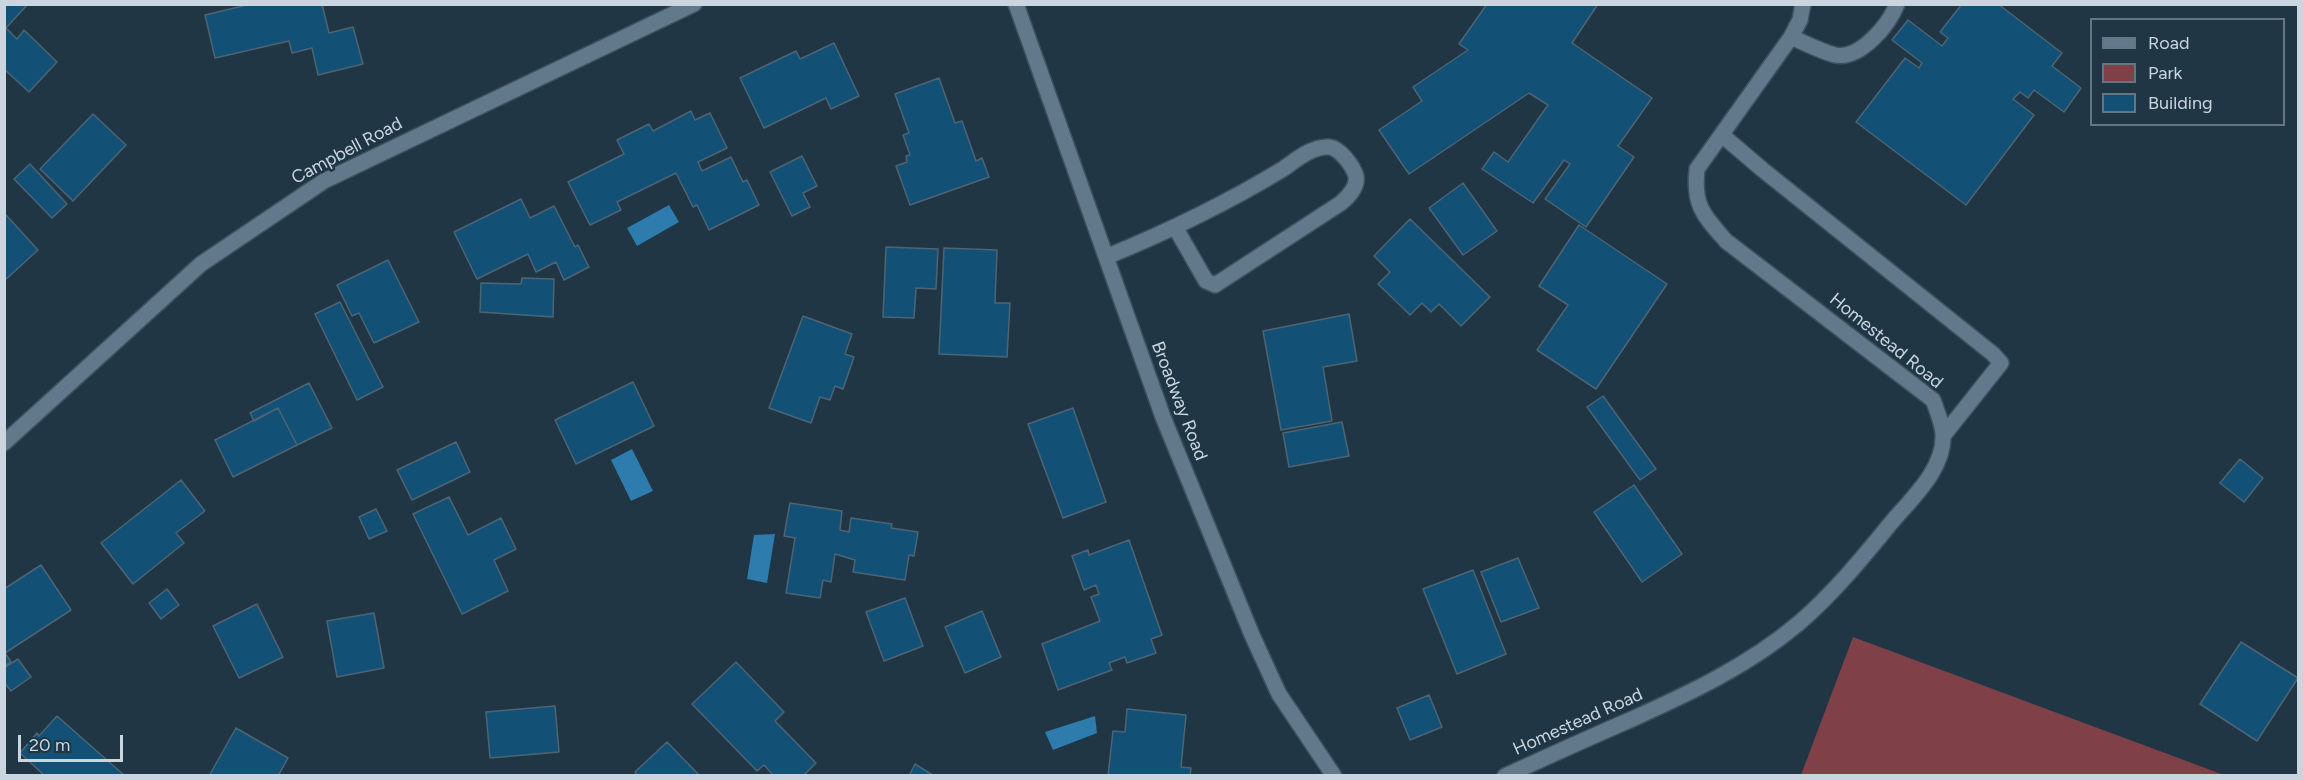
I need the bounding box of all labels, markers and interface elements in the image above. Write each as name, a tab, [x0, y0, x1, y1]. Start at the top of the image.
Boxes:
legend	[2090, 18, 2285, 126]
text: Road	[2148, 32, 2189, 54]
text: Park	[2148, 62, 2182, 84]
text: Building	[2148, 92, 2213, 114]
street label: Campbell Road	[288, 113, 406, 189]
street label: Homestead Road	[1825, 289, 1947, 393]
street label: Broadway Road	[1146, 339, 1212, 463]
street label: Homestead Road	[1510, 684, 1646, 760]
scale bar	[21, 723, 126, 761]
text: 20 m	[29, 734, 70, 756]

